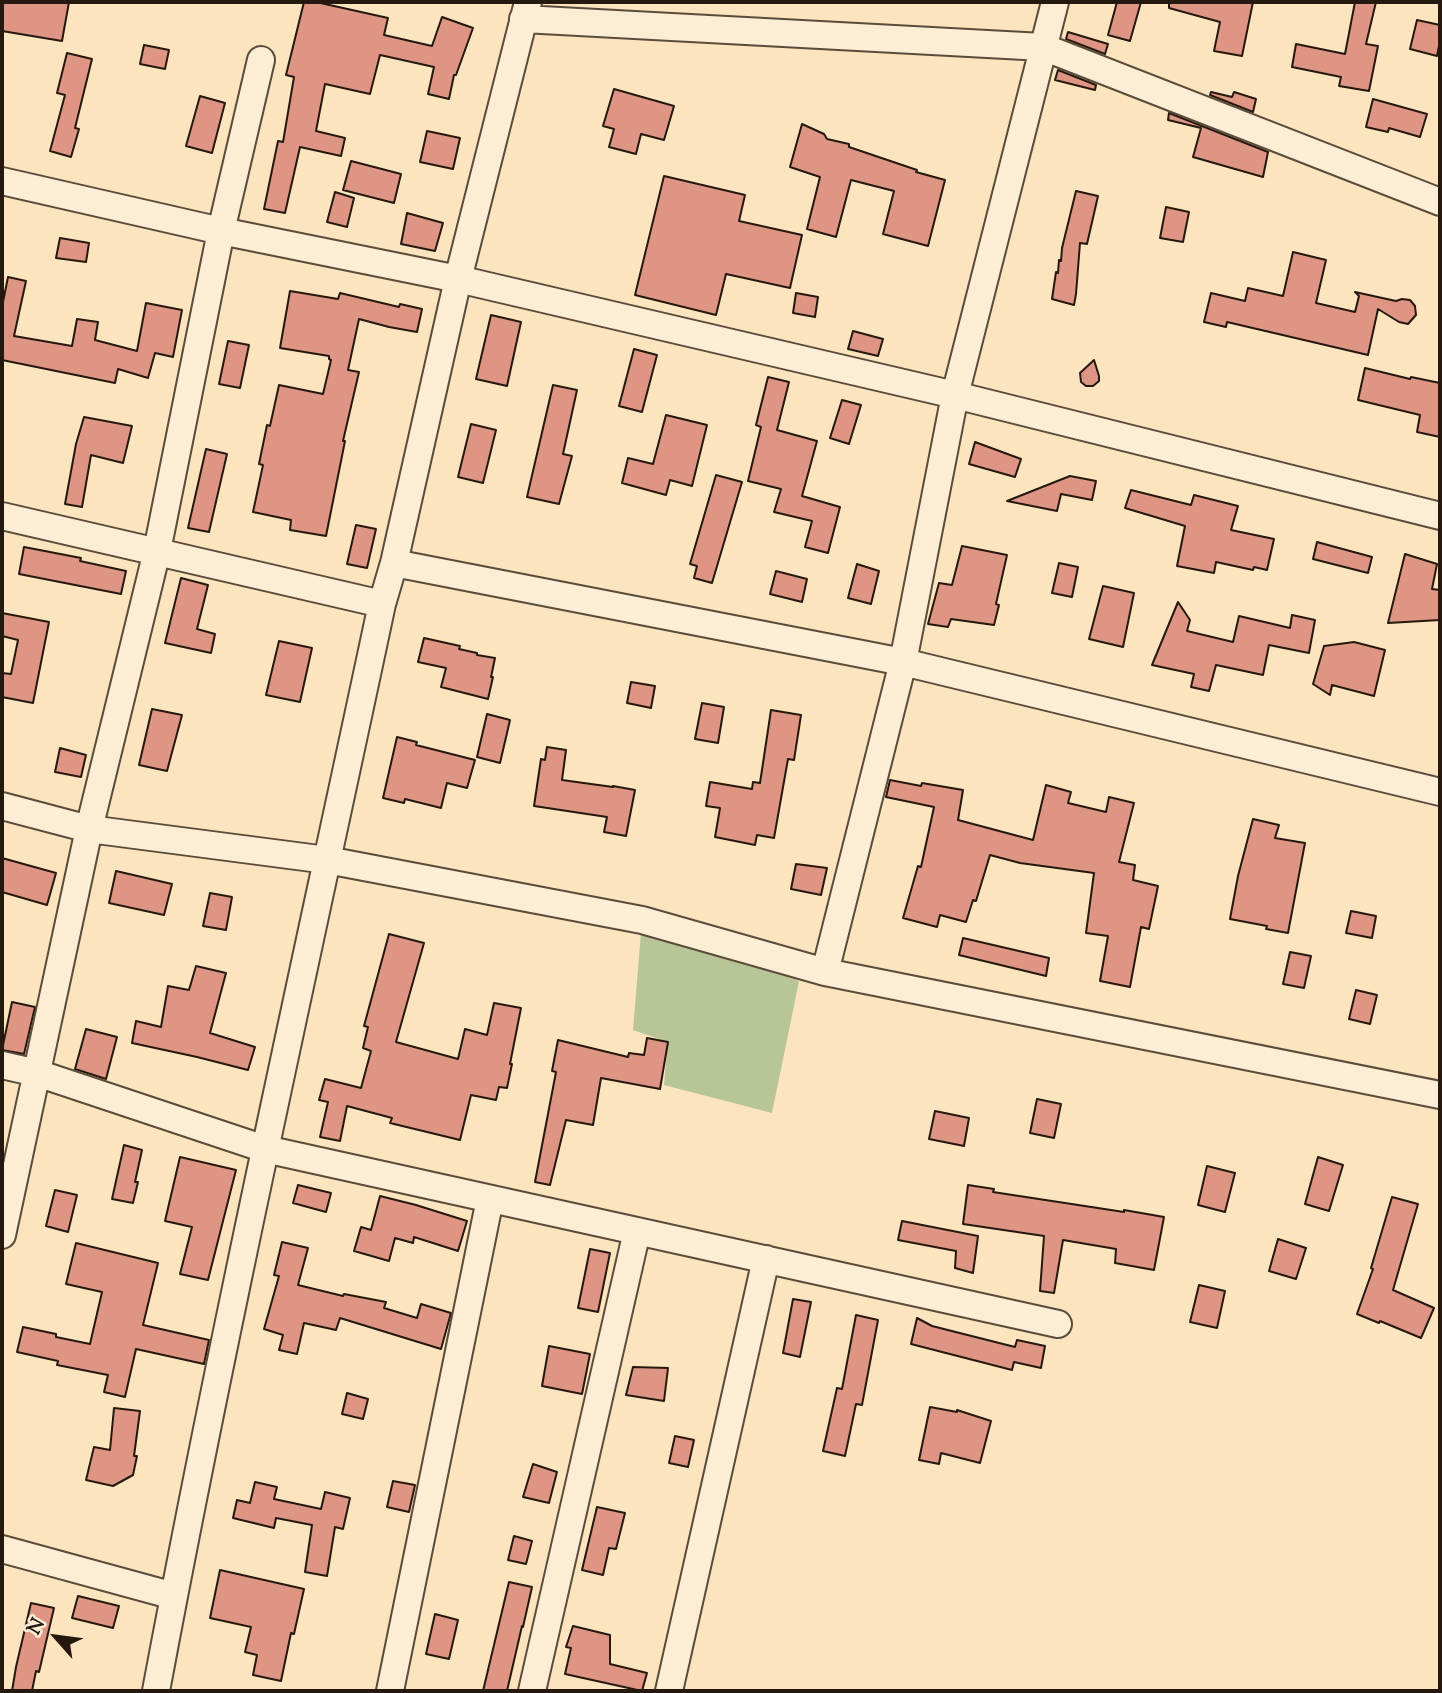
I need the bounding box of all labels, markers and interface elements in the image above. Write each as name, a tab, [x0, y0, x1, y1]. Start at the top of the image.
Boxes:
north arrow	[21, 1602, 91, 1672]
text: N	[22, 1614, 52, 1640]

